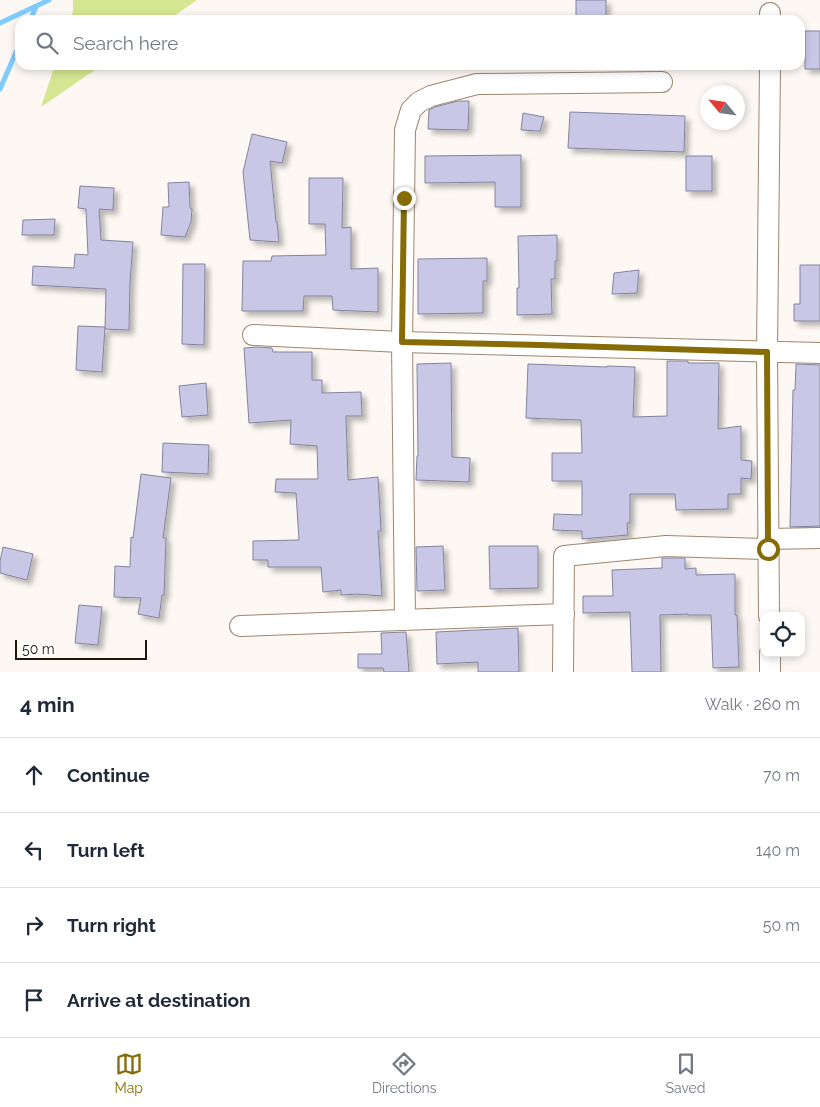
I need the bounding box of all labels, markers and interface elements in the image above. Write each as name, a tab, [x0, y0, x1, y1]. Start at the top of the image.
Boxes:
search box	[15, 15, 805, 70]
icon: search	[33, 29, 61, 57]
text: Search here	[73, 32, 179, 54]
north arrow	[700, 85, 745, 130]
route end	[393, 187, 416, 210]
route start	[757, 538, 780, 561]
map controls	[760, 612, 805, 657]
button: locate	[760, 612, 805, 657]
scale bar	[15, 637, 148, 660]
text: 50 m	[22, 641, 55, 657]
text: 4 min	[20, 692, 75, 717]
text: Walk · 260 m	[705, 695, 800, 714]
icon: ahead	[20, 761, 48, 789]
text: Continue	[67, 764, 150, 786]
text: 70 m	[763, 766, 800, 785]
icon: left	[20, 836, 48, 864]
text: Turn left	[67, 839, 144, 861]
text: 140 m	[756, 841, 800, 860]
icon: right	[20, 911, 48, 939]
text: Turn right	[67, 914, 156, 936]
text: 50 m	[763, 916, 800, 935]
icon: arrive	[20, 986, 48, 1014]
text: Arrive at destination	[67, 989, 251, 1011]
tab: Map	[114, 1050, 143, 1096]
tab: Directions	[372, 1050, 437, 1096]
tab: Saved	[665, 1050, 706, 1096]

